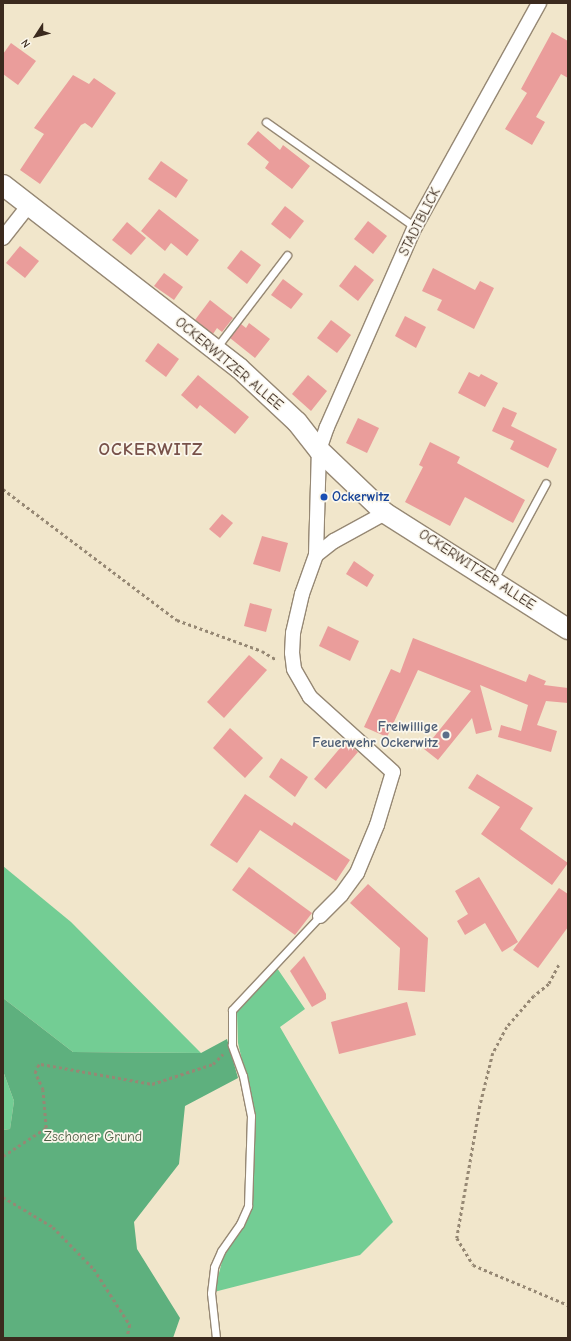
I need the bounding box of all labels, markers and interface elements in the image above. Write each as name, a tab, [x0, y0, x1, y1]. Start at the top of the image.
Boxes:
north arrow	[16, 16, 56, 56]
text: N	[19, 37, 33, 50]
street label: STADTBLICK	[396, 185, 444, 259]
street label: OCKERWITZER ALLEE	[172, 314, 286, 414]
district label: OCKERWITZ	[99, 439, 203, 461]
place label: Ockerwitz	[332, 489, 389, 505]
marker: Ockerwitz	[319, 492, 329, 502]
street label: OCKERWITZER ALLEE	[415, 526, 539, 614]
place label: Freiwillige Feuerwehr Ockerwitz	[312, 719, 438, 752]
marker: Freiwillige Feuerwehr Ockerwitz	[441, 730, 451, 740]
park label: Zschoner Grund	[44, 1129, 142, 1145]

